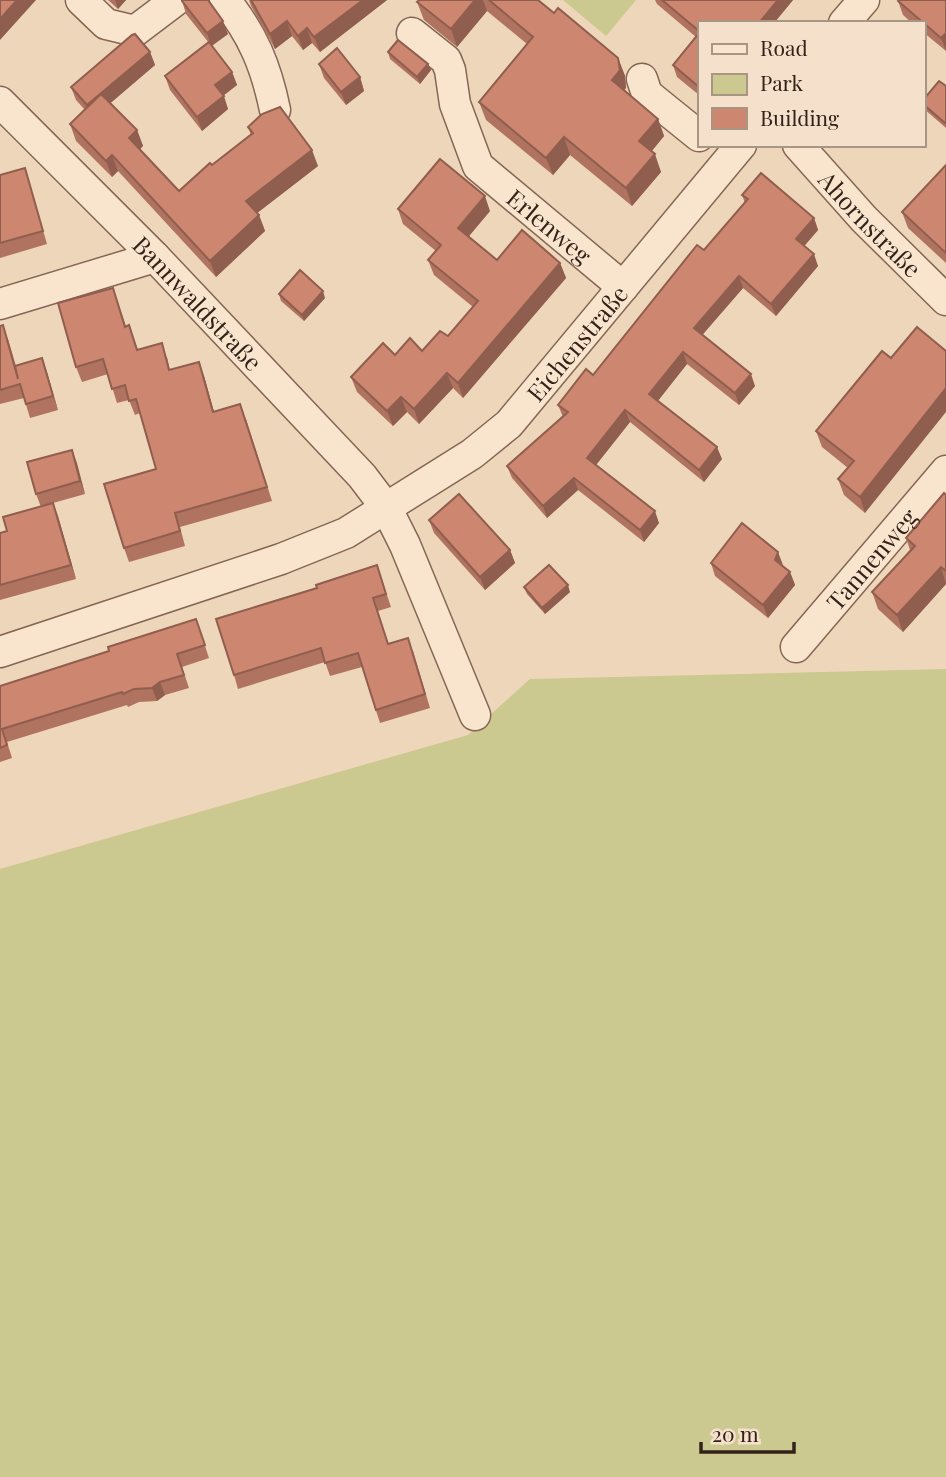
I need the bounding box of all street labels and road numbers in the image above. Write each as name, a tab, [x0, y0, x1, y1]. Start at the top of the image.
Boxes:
street label: Ahornstraße	[812, 163, 929, 284]
street label: Erlenweg	[501, 181, 599, 271]
street label: Bannwaldstraße	[126, 228, 270, 377]
street label: Eichenstraße	[519, 278, 634, 408]
street label: Tannenweg	[819, 501, 924, 616]

